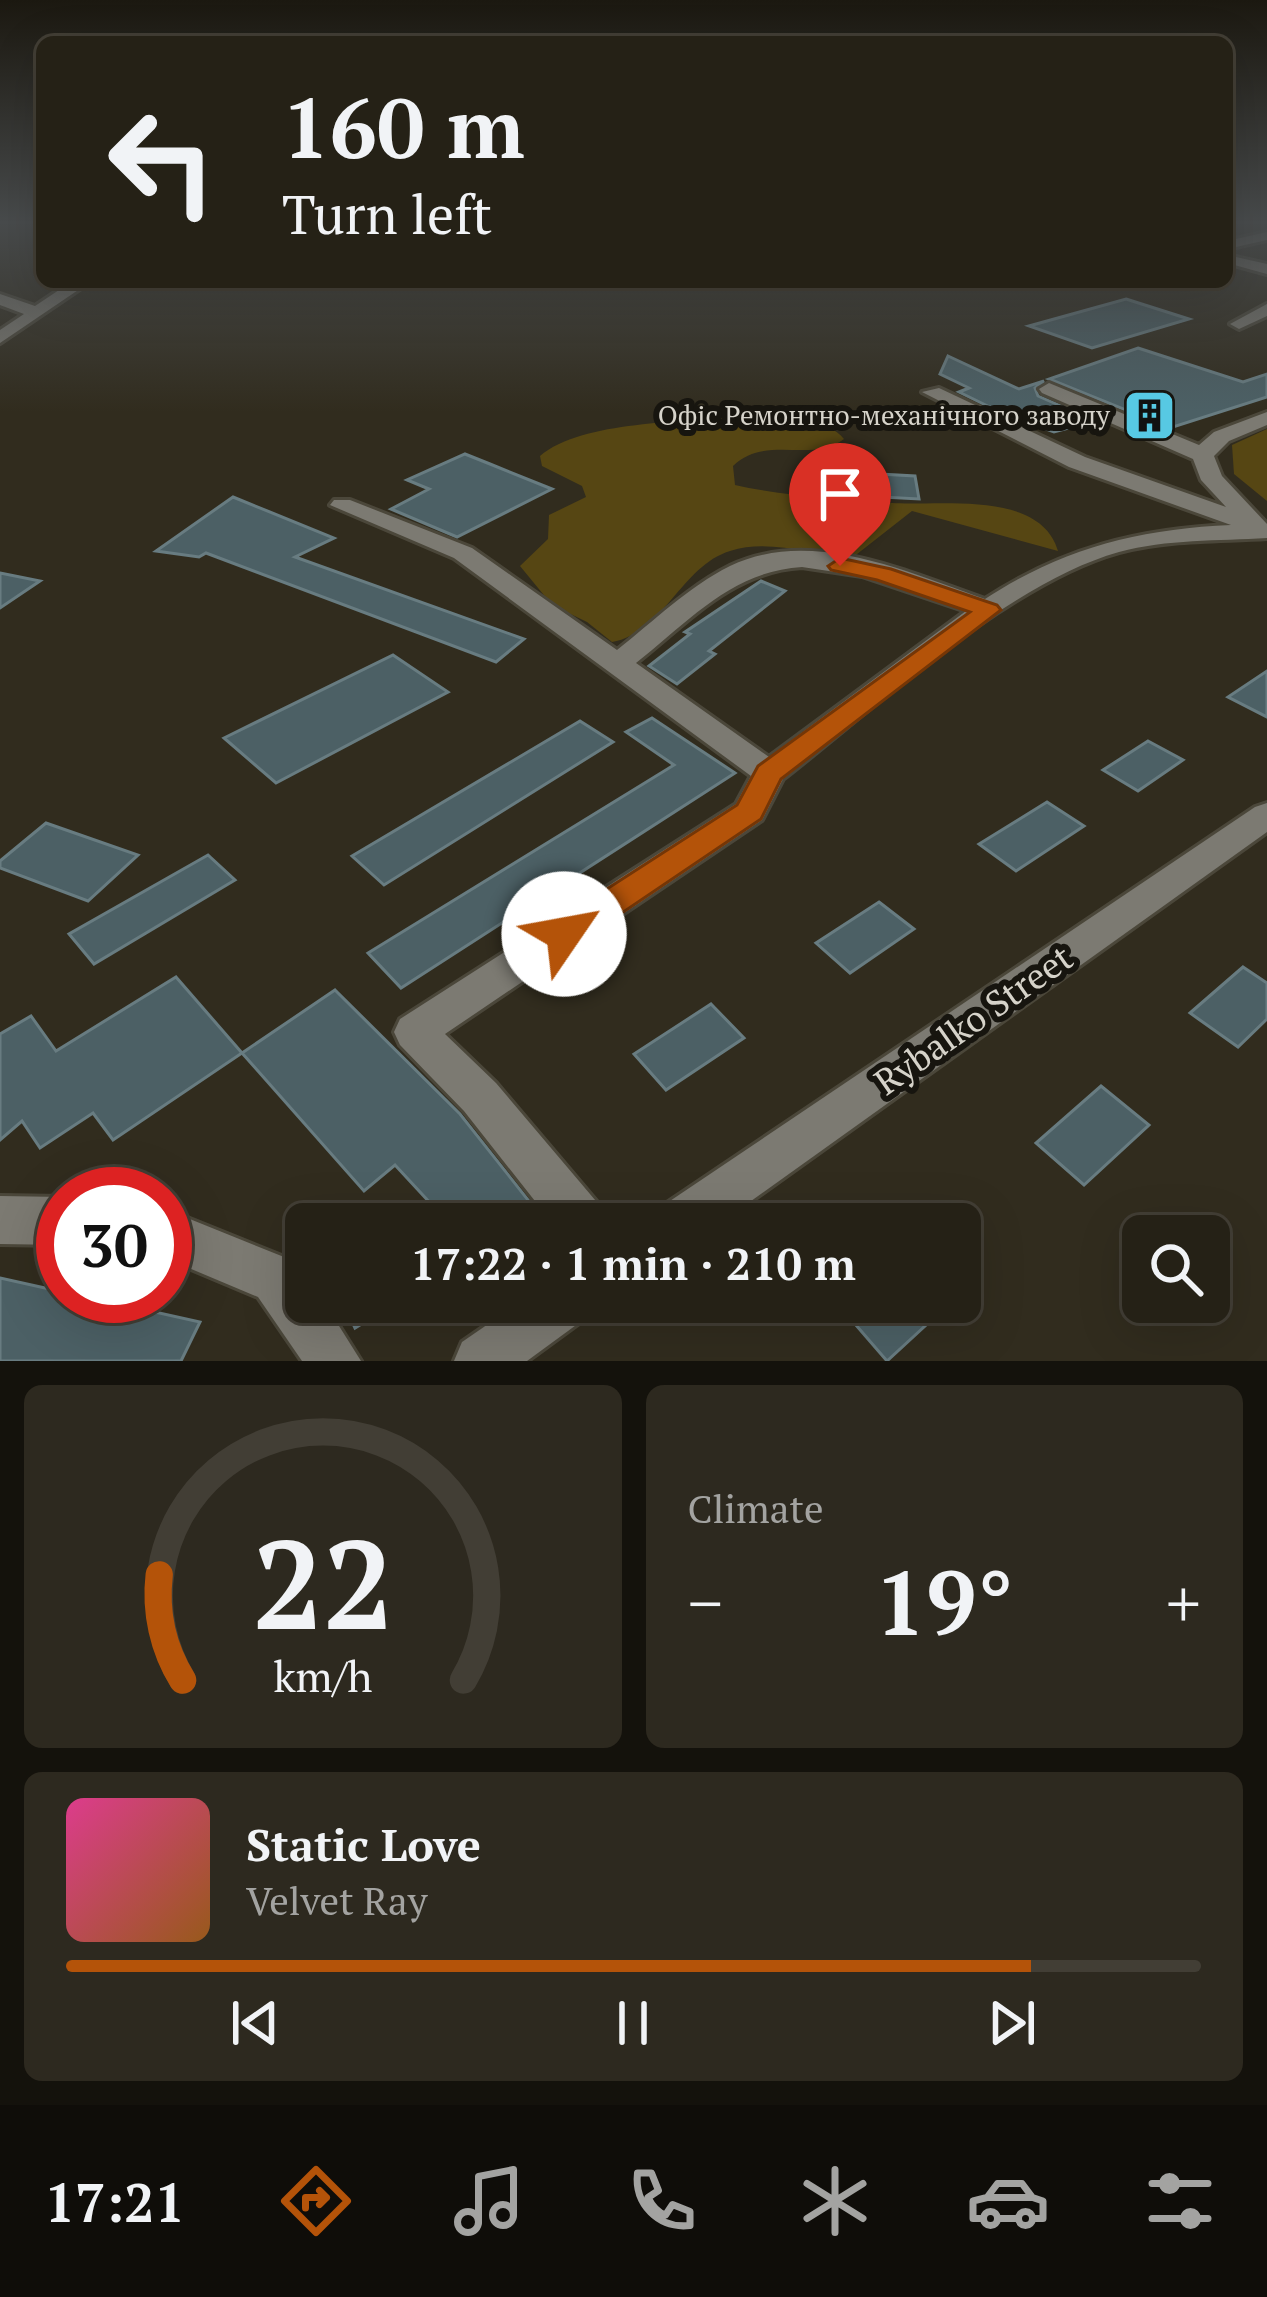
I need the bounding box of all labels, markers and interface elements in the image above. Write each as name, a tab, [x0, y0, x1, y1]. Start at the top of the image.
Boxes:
text: 160 m	[282, 71, 525, 182]
icon: left	[84, 84, 240, 240]
text: Turn left	[282, 178, 492, 249]
building icon: Офіс Ремонтно-механічного заводу	[1121, 387, 1177, 443]
place label: Офіс Ремонтно-механічного заводу	[658, 397, 1110, 433]
pin	[789, 443, 891, 566]
icon: arrive	[807, 461, 873, 527]
position arrow	[501, 871, 627, 997]
street label: Rybalko Street	[865, 933, 1081, 1105]
speed limit sign: 30	[36, 1167, 192, 1323]
map controls	[1122, 1215, 1230, 1323]
button: search	[1122, 1215, 1230, 1323]
text: 17:22 · 1 min · 210 m	[410, 1233, 856, 1293]
text: Climate	[688, 1482, 824, 1534]
text: 22	[252, 1499, 393, 1665]
text: 19°	[875, 1541, 1014, 1661]
text: −	[688, 1558, 723, 1646]
text: +	[1166, 1558, 1201, 1646]
text: km/h	[273, 1646, 372, 1703]
text: Static Love	[246, 1814, 481, 1874]
text: Velvet Ray	[246, 1874, 427, 1926]
icon: previous	[222, 1990, 288, 2056]
icon: pause	[600, 1990, 666, 2056]
icon: next	[979, 1990, 1045, 2056]
icon: directions	[274, 2159, 358, 2243]
icon: music	[447, 2159, 531, 2243]
icon: phone	[620, 2159, 704, 2243]
icon: climate	[793, 2159, 877, 2243]
icon: car	[966, 2159, 1050, 2243]
icon: filters	[1138, 2159, 1222, 2243]
text: 17:21	[44, 2166, 185, 2237]

